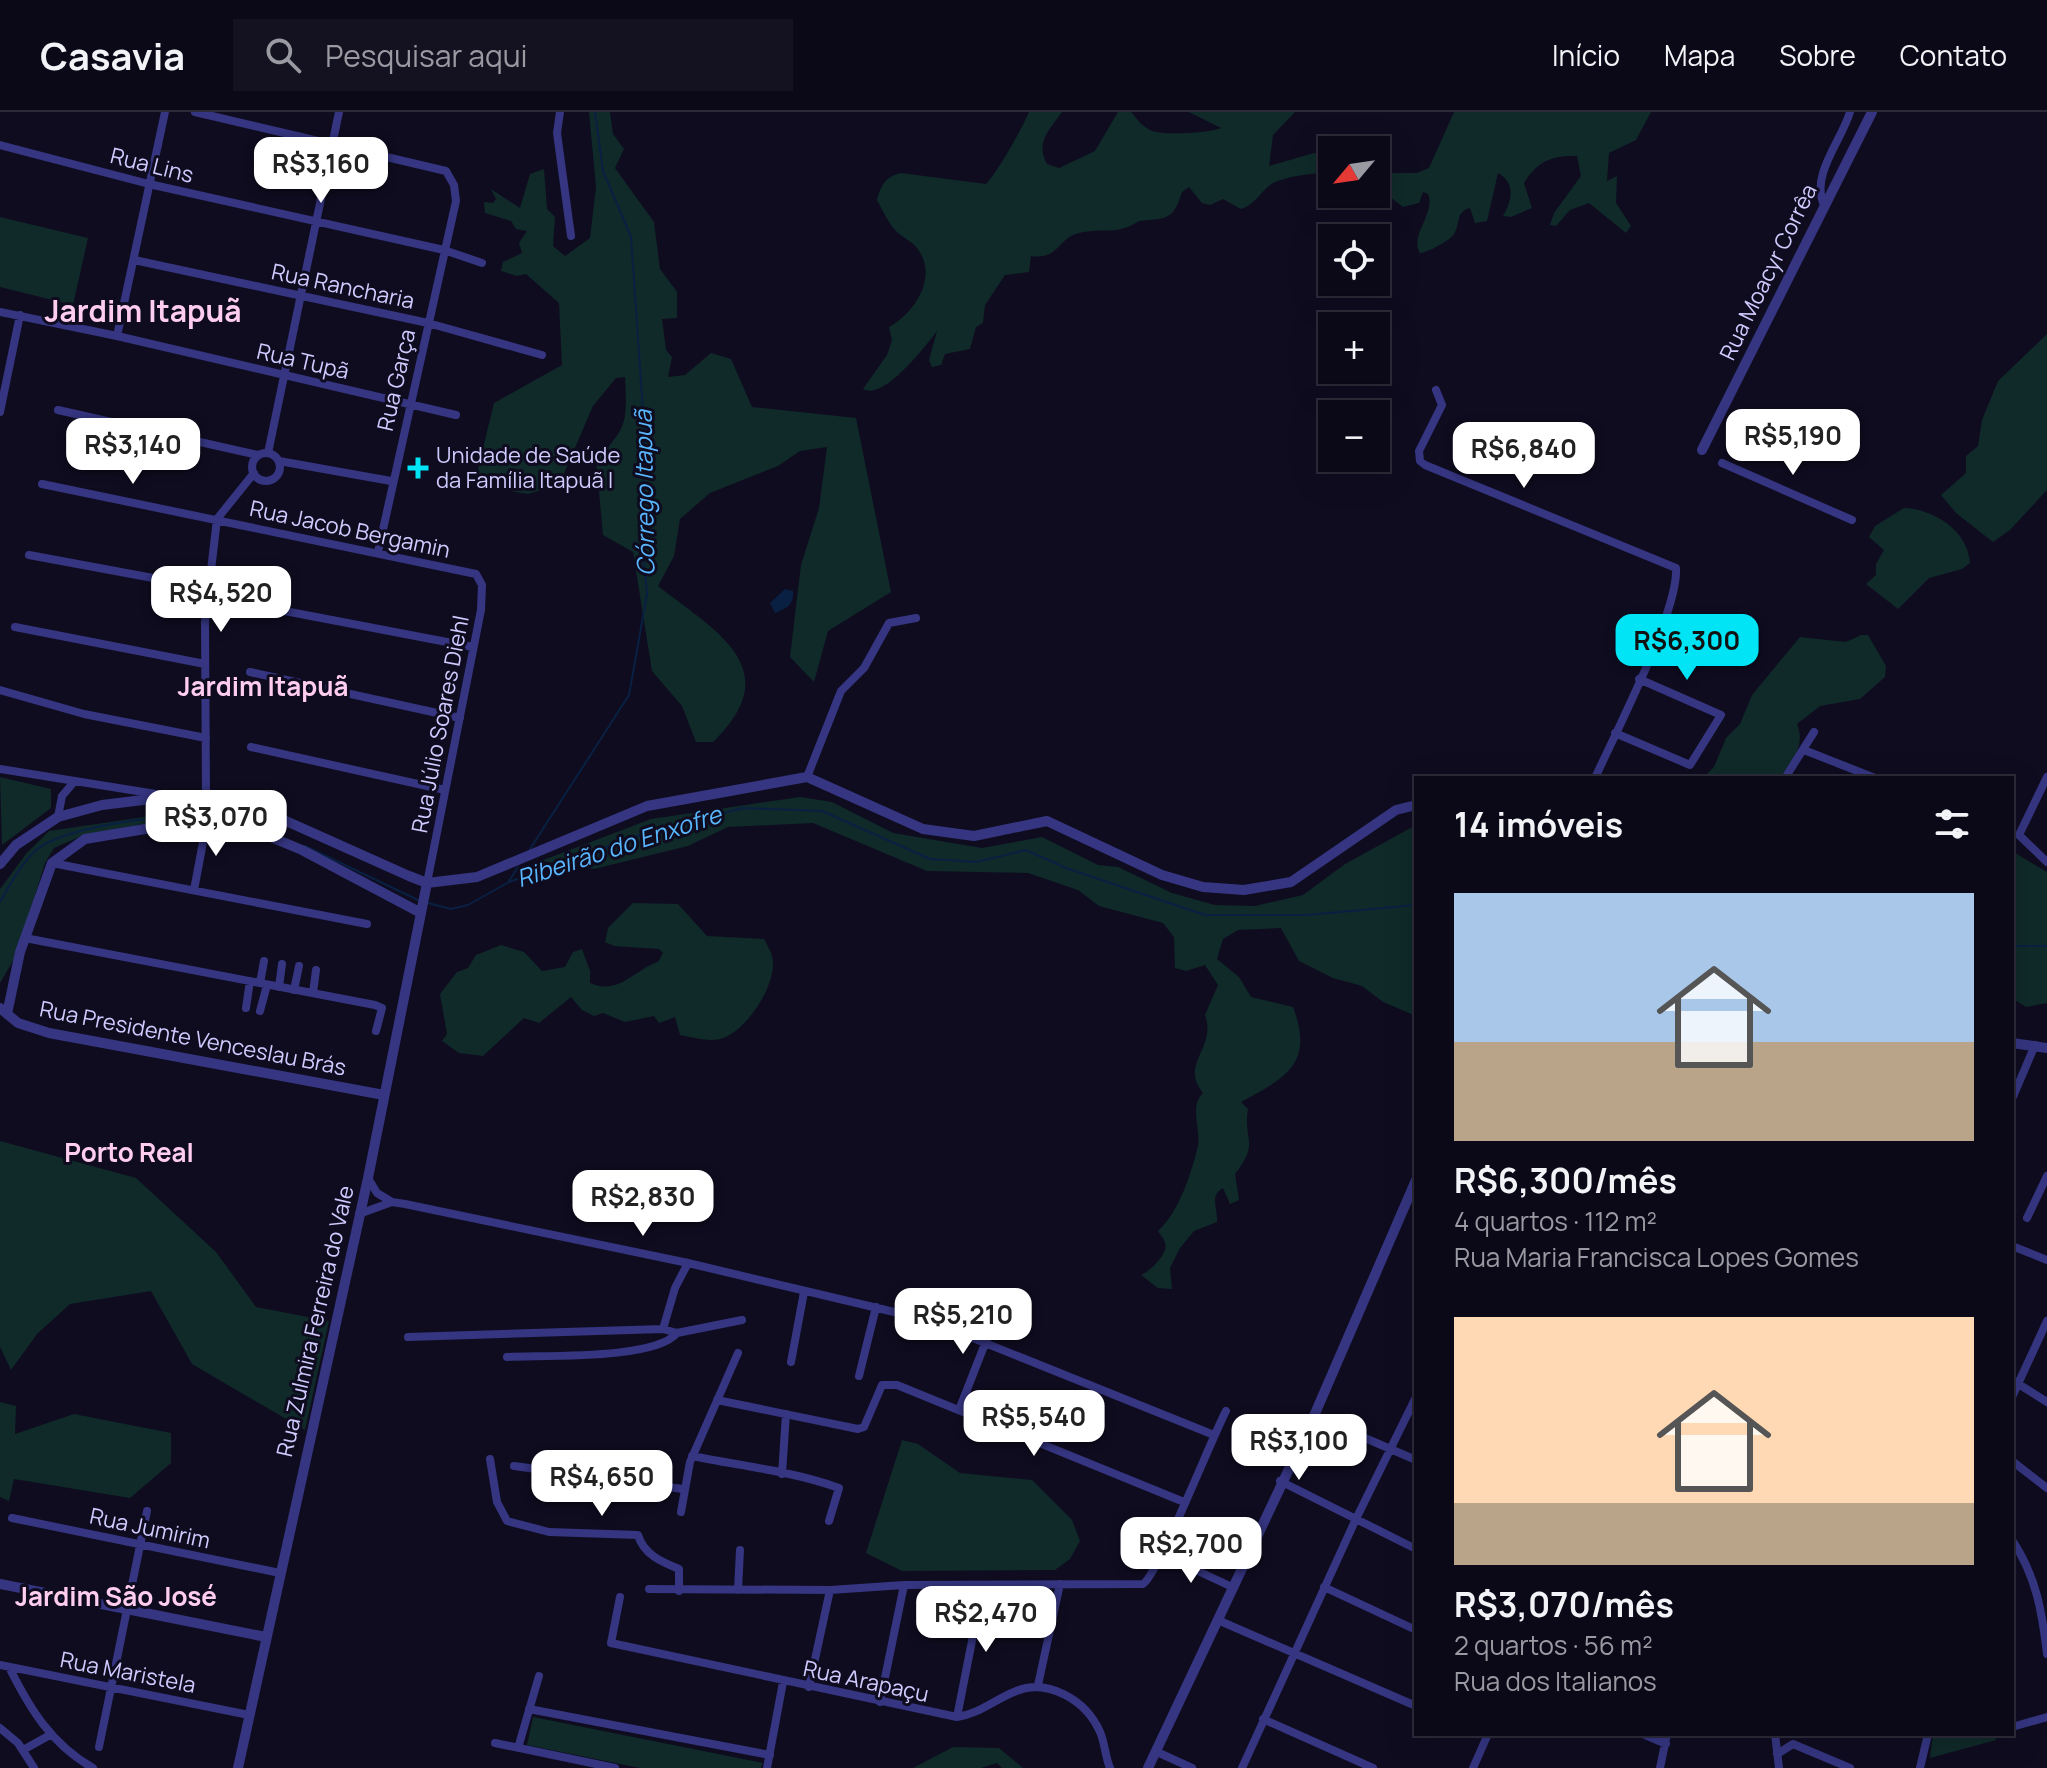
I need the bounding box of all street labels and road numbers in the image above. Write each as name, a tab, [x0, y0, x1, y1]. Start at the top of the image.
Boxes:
street label: Rua Lins	[107, 140, 197, 190]
street label: Rua Moacyr Corrêa	[1712, 179, 1824, 365]
street label: Rua Rancharia	[269, 256, 417, 316]
street label: Rua Garça	[370, 326, 422, 434]
street label: Rua Tupã	[254, 336, 352, 386]
street label: Rua Jacob Bergamin	[247, 493, 453, 565]
street label: Rua Júlio Soares Diehl	[404, 613, 476, 835]
street label: Rua Presidente Venceslau Brás	[37, 994, 349, 1082]
street label: Rua Zulmira Ferreira do Vale	[269, 1182, 361, 1460]
street label: Rua Jumirim	[87, 1501, 213, 1555]
street label: Rua Maristela	[58, 1644, 198, 1700]
street label: Rua Arapaçu	[800, 1653, 932, 1709]

